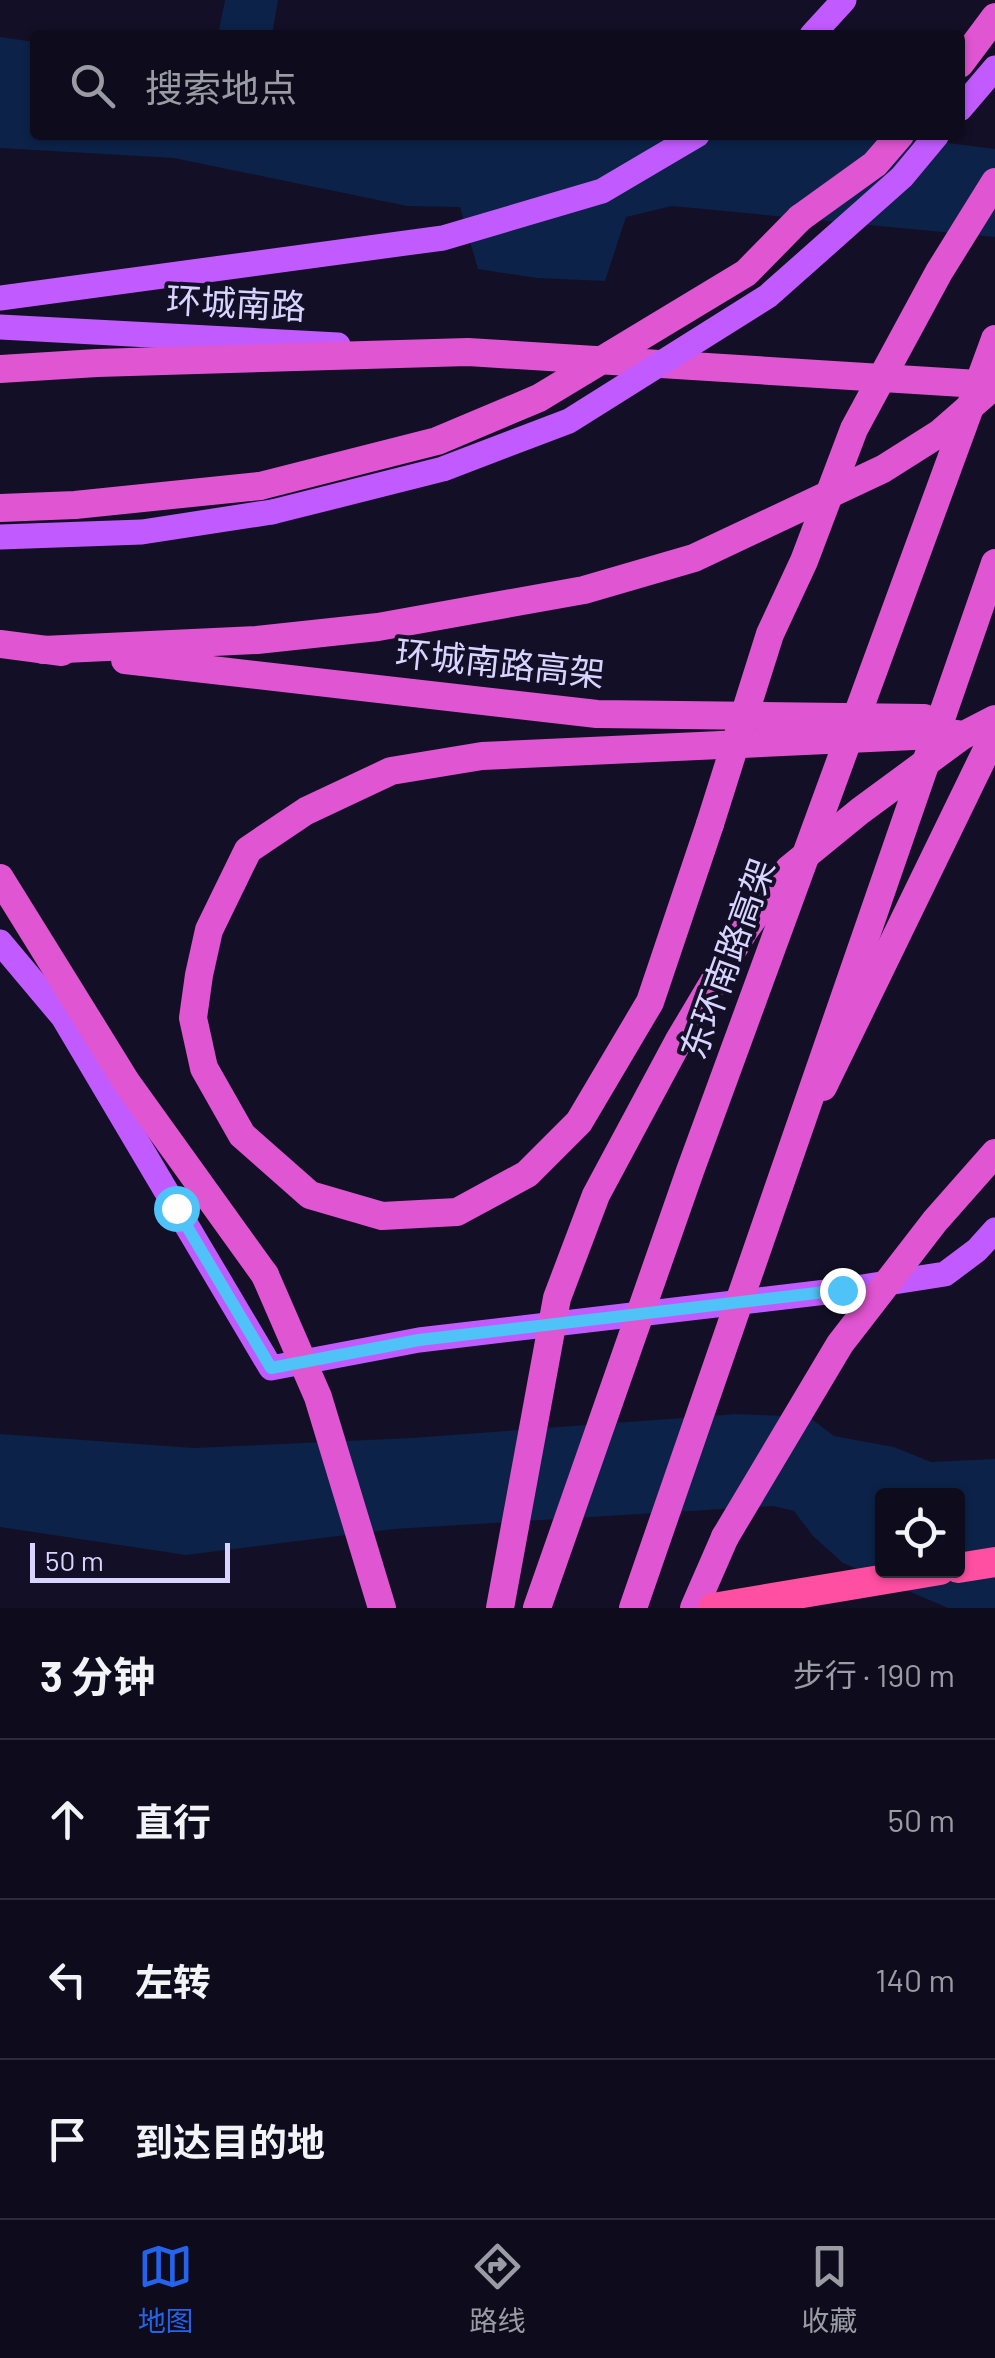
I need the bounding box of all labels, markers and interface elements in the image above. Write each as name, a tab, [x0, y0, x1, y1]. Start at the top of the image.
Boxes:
search box	[30, 30, 965, 140]
icon: search	[65, 58, 120, 113]
text: 搜索地点	[145, 64, 297, 110]
street label: 环城南路	[165, 277, 307, 327]
street label: 环城南路高架	[394, 630, 607, 694]
street label: 东环南路高架	[670, 852, 782, 1064]
route start	[154, 1186, 200, 1232]
route end	[820, 1268, 866, 1314]
map controls	[875, 1488, 965, 1578]
button: locate	[875, 1488, 965, 1578]
scale bar	[30, 1538, 230, 1582]
text: 50 m	[45, 1543, 104, 1577]
text: 3 分钟	[40, 1650, 155, 1700]
text: 步行 · 190 m	[793, 1655, 955, 1693]
icon: ahead	[40, 1792, 95, 1847]
text: 直行	[135, 1798, 211, 1844]
text: 50 m	[888, 1800, 955, 1838]
icon: left	[40, 1952, 95, 2007]
text: 左转	[135, 1958, 211, 2004]
text: 140 m	[875, 1960, 955, 1998]
icon: arrive	[40, 2112, 95, 2167]
text: 到达目的地	[135, 2118, 325, 2164]
tab: 地图	[138, 2239, 194, 2339]
tab: 路线	[469, 2239, 525, 2339]
tab: 收藏	[801, 2239, 857, 2339]

